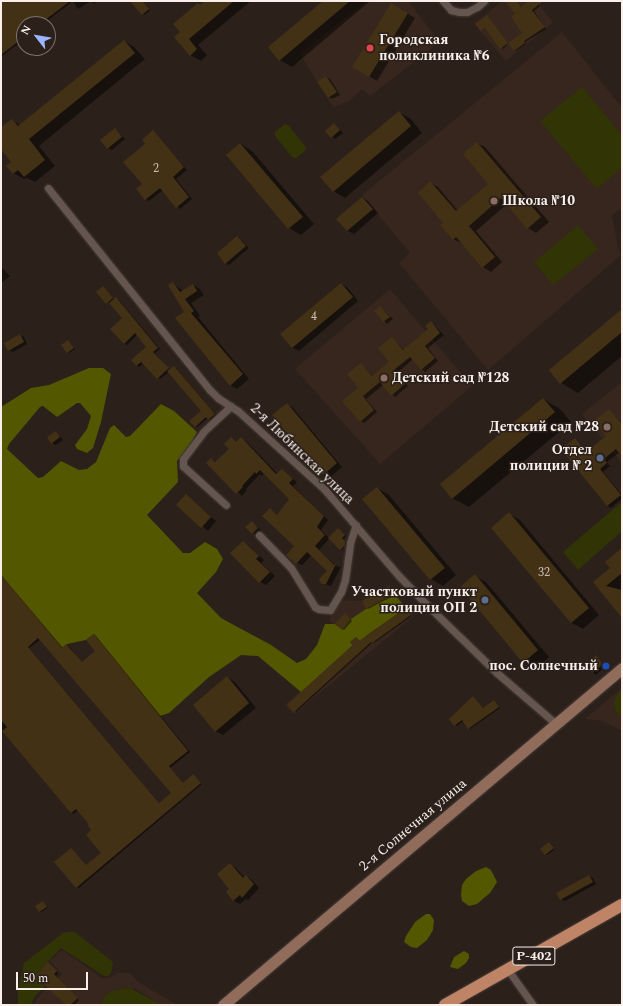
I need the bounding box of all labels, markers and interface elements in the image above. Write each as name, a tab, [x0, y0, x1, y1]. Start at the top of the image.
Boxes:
north arrow	[16, 16, 56, 56]
text: N	[17, 22, 36, 38]
place label: Городская поликлиника №6	[379, 32, 489, 64]
marker: Городская поликлиника №6	[364, 42, 376, 54]
house number: 2	[153, 162, 159, 176]
place label: Школа №10	[502, 193, 575, 209]
marker: Школа №10	[489, 196, 499, 206]
house number: 4	[311, 310, 317, 324]
place label: Детский сад №128	[392, 370, 509, 386]
marker: Детский сад №128	[379, 373, 389, 383]
street label: 2-я Любинская улица	[247, 400, 357, 508]
place label: Детский сад №28	[490, 419, 599, 435]
marker: Детский сад №28	[602, 422, 612, 432]
place label: Отдел полиции № 2	[510, 442, 592, 474]
marker: Отдел полиции № 2	[595, 453, 605, 463]
house number: 32	[538, 566, 550, 580]
place label: Участковый пункт полиции ОП 2	[351, 584, 477, 616]
marker: Участковый пункт полиции ОП 2	[480, 595, 490, 605]
place label: пос. Солнечный	[489, 658, 598, 674]
marker: пос. Солнечный	[601, 661, 611, 671]
street label: 2-я Солнечная улица	[356, 775, 470, 875]
road number: Р-402	[512, 945, 556, 967]
scale bar	[18, 964, 90, 990]
text: 50 m	[23, 969, 48, 988]

